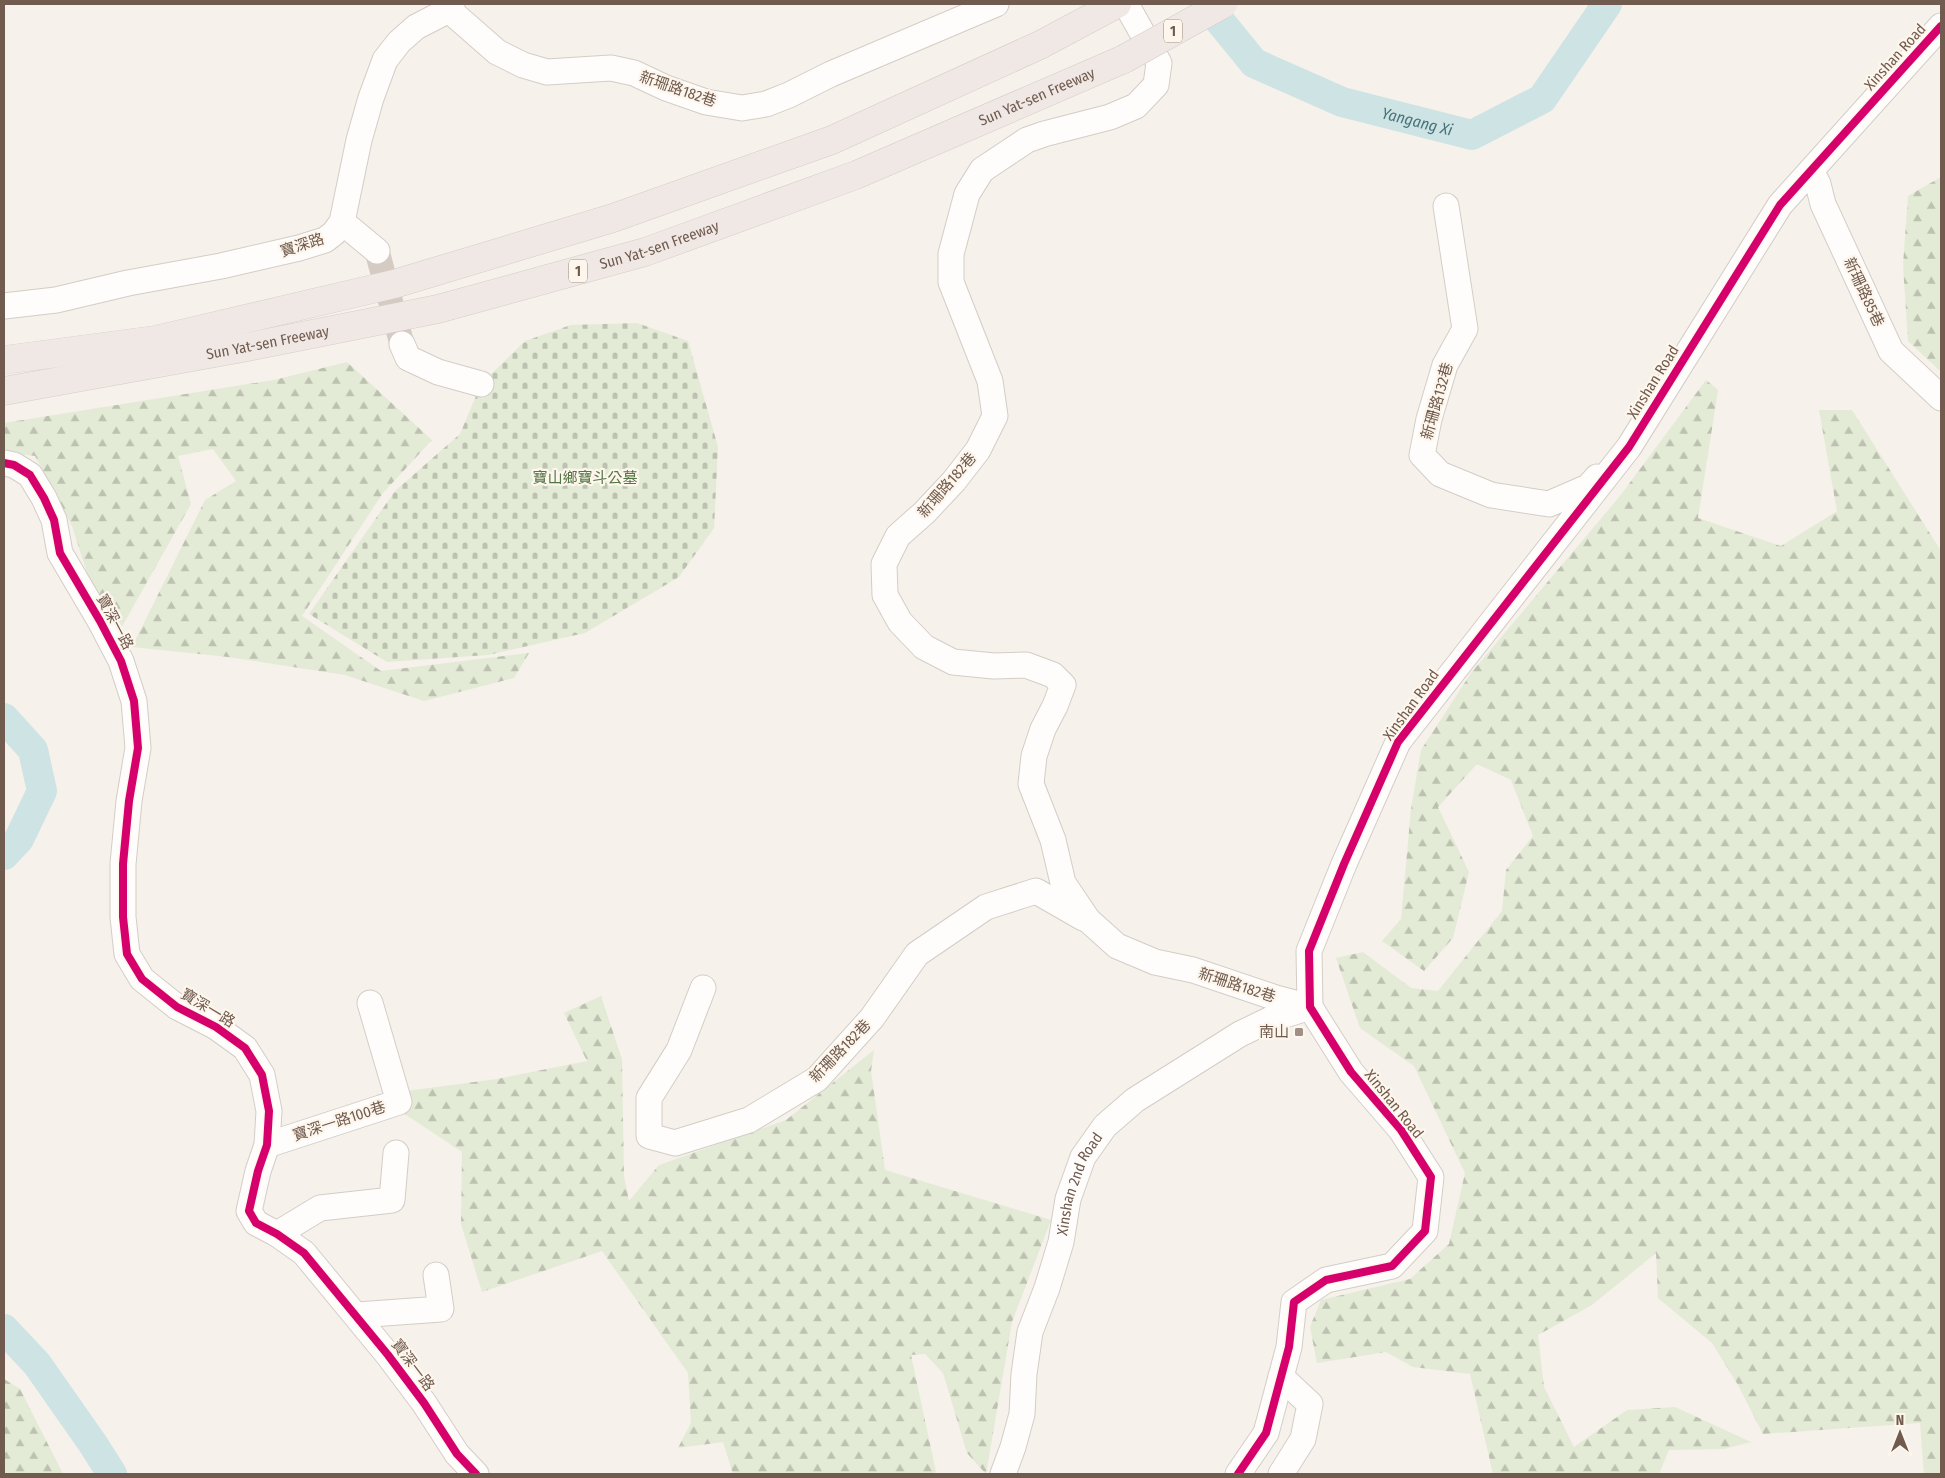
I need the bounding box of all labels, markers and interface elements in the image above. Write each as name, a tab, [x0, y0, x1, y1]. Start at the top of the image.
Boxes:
road number: 1	[1164, 20, 1182, 42]
street label: Xinshan Road	[1860, 20, 1930, 94]
street label: Sun Yat-sen Freeway	[976, 64, 1098, 130]
street label: 新珊路182巷	[637, 67, 719, 111]
water label: Yangang Xi	[1380, 103, 1455, 140]
street label: Sun Yat-sen Freeway	[598, 217, 722, 273]
street label: 寶深路	[278, 229, 326, 261]
street label: 新珊路85巷	[1840, 254, 1888, 330]
road number: 1	[569, 260, 587, 282]
street label: Sun Yat-sen Freeway	[205, 322, 331, 363]
street label: Xinshan Road	[1623, 342, 1683, 422]
street label: 新珊路132巷	[1417, 360, 1457, 442]
street label: 新珊路182巷	[914, 449, 980, 521]
park label: 寶山鄉寶斗公墓	[532, 469, 638, 487]
street label: 寶深一路	[93, 591, 137, 653]
street label: Xinshan Road	[1379, 666, 1443, 744]
street label: 新珊路182巷	[1196, 964, 1278, 1006]
street label: 寶深一路	[178, 985, 238, 1031]
street label: 新珊路182巷	[806, 1016, 874, 1086]
place label: 南山	[1259, 1023, 1289, 1041]
marker: 南山	[1293, 1026, 1305, 1038]
street label: Xinshan Road	[1361, 1066, 1427, 1142]
street label: 寶深一路100巷	[290, 1098, 388, 1144]
street label: Xinshan 2nd Road	[1053, 1129, 1106, 1237]
street label: 寶深一路	[388, 1336, 438, 1394]
north arrow	[1875, 1408, 1925, 1458]
text: N	[1896, 1412, 1904, 1429]

